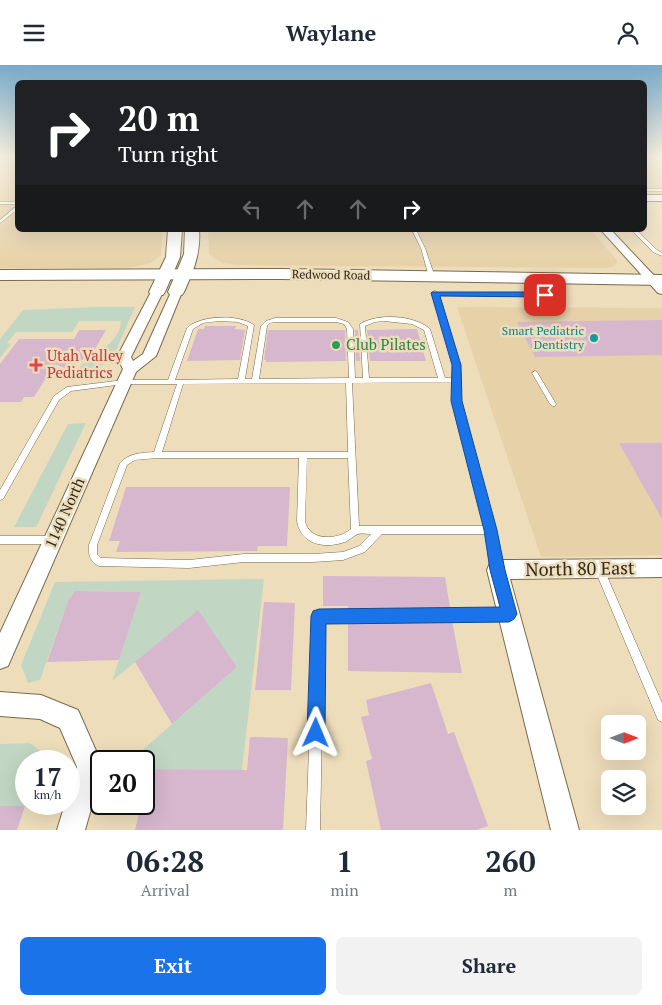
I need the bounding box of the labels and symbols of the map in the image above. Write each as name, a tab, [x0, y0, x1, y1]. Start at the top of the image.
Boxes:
street label: Redwood Road	[292, 266, 371, 283]
pin	[524, 274, 566, 316]
place label: Smart Pediatric Dentistry	[502, 323, 585, 352]
marker: Smart Pediatric Dentistry	[588, 332, 600, 344]
place label: Club Pilates	[346, 334, 426, 354]
marker: Club Pilates	[330, 339, 342, 351]
place label: Utah Valley Pediatrics	[47, 345, 123, 382]
marker: Utah Valley Pediatrics	[29, 358, 43, 372]
street label: 1140 North	[40, 474, 89, 551]
street label: North 80 East	[525, 555, 635, 581]
position arrow	[289, 706, 341, 758]
north arrow	[601, 715, 646, 760]
speed limit sign: 20	[90, 750, 155, 815]

